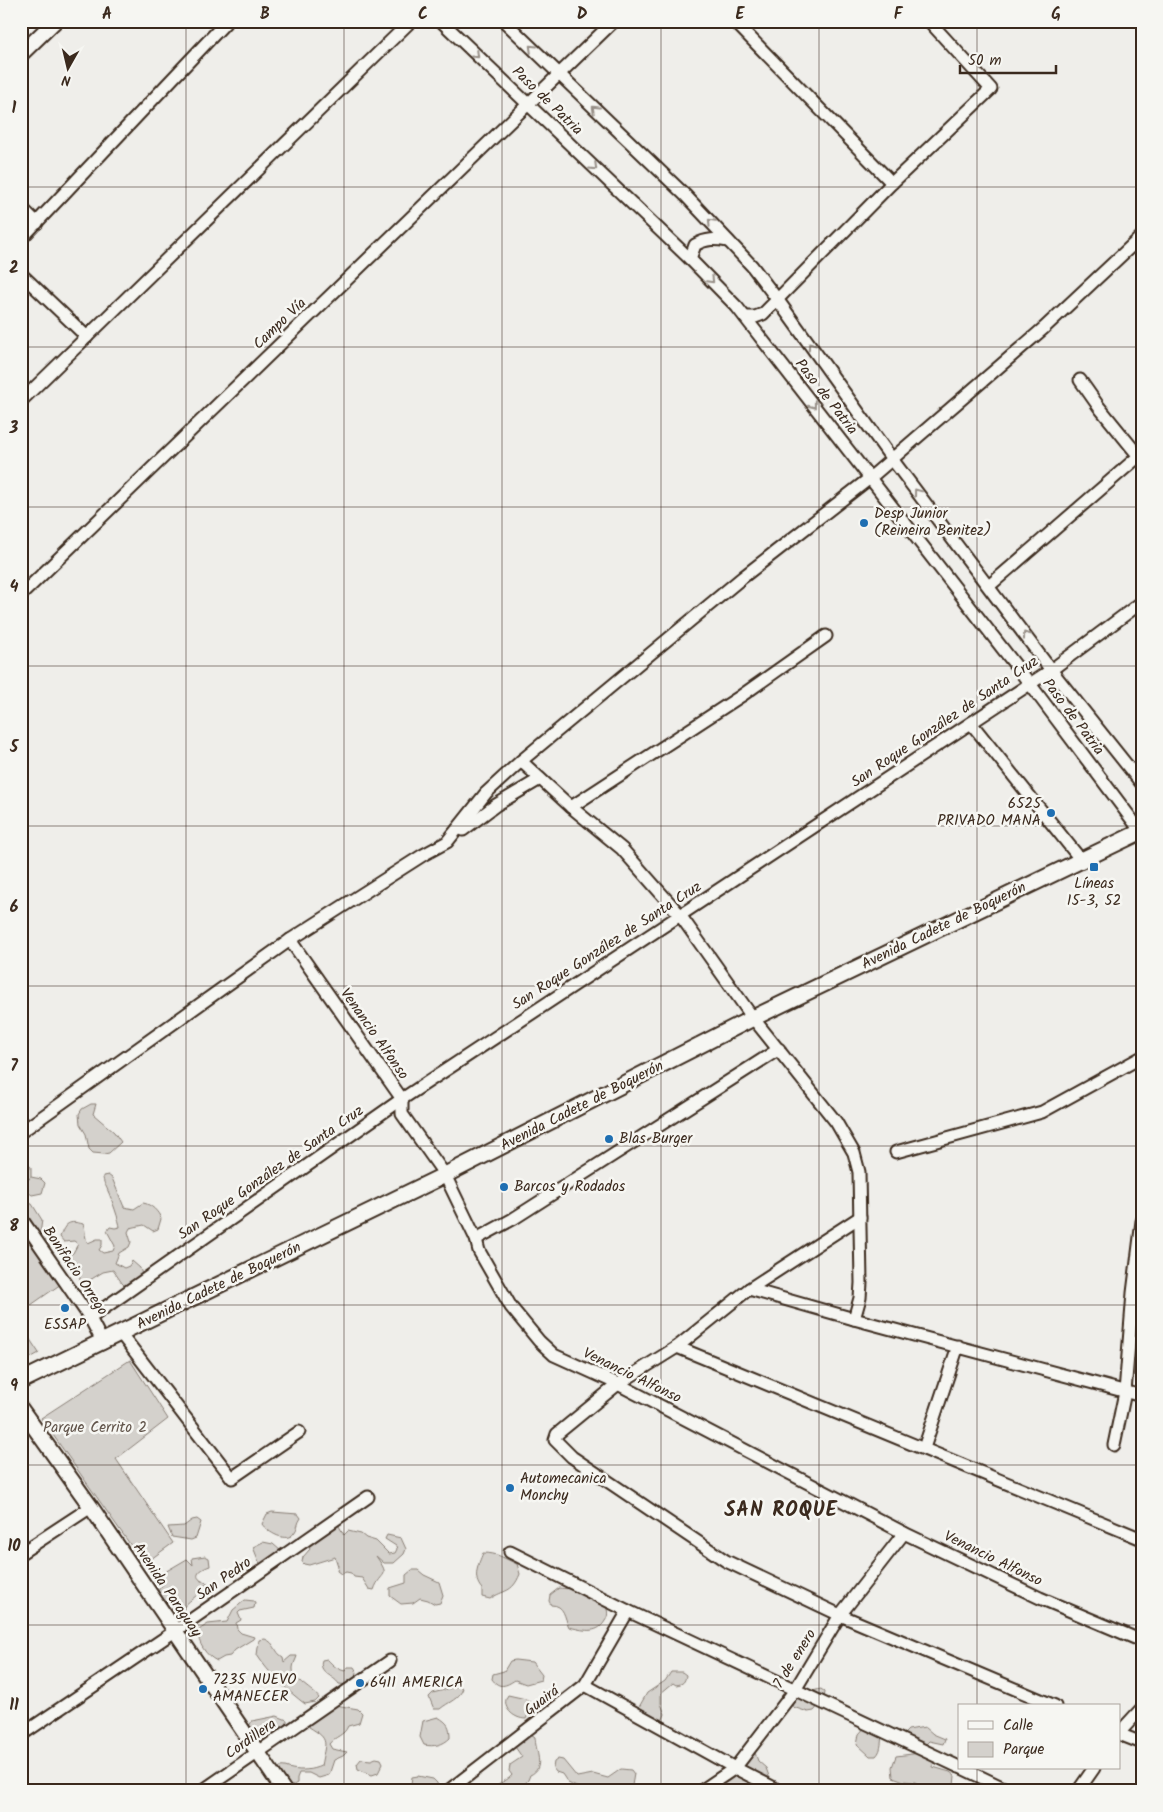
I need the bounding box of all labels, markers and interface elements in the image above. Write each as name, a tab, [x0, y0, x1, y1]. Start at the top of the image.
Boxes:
text: A	[102, 2, 112, 27]
text: B	[260, 2, 270, 27]
text: C	[418, 2, 428, 27]
text: D	[577, 2, 588, 27]
text: E	[736, 2, 746, 27]
text: F	[894, 2, 904, 27]
text: G	[1051, 2, 1061, 27]
north arrow	[42, 42, 92, 92]
scale bar	[960, 42, 1057, 74]
one-way arrow	[529, 45, 538, 54]
one-way arrow	[470, 49, 479, 58]
text: 50 m	[968, 49, 1002, 73]
street label: Paso de Patria	[506, 61, 588, 141]
text: N	[60, 68, 72, 91]
text: 1	[12, 96, 17, 121]
one-way arrow	[592, 106, 601, 115]
one-way arrow	[588, 161, 597, 170]
one-way arrow	[708, 219, 717, 228]
text: 2	[9, 256, 19, 281]
one-way arrow	[705, 274, 714, 283]
street label: Campo Vía	[248, 292, 312, 356]
one-way arrow	[808, 342, 817, 352]
street label: Paso de Patria	[788, 354, 864, 440]
one-way arrow	[808, 399, 816, 408]
text: 3	[9, 416, 19, 441]
one-way arrow	[914, 489, 922, 498]
place label: Desp Junior (Reineira Benitez)	[874, 502, 991, 543]
marker: Desp Junior (Reineira Benitez)	[858, 517, 870, 529]
text: 4	[10, 575, 19, 600]
one-way arrow	[1023, 632, 1031, 641]
street label: San Roque González de Santa Cruz	[846, 650, 1044, 794]
street label: Paso de Patria	[1036, 673, 1110, 761]
text: 5	[9, 735, 20, 760]
place label: 6525 PRIVADO MANA	[937, 792, 1042, 833]
marker: 6525 PRIVADO MANA	[1045, 807, 1057, 819]
marker: Líneas 15-3, 52	[1088, 861, 1100, 873]
place label: Líneas 15-3, 52	[1067, 872, 1121, 913]
street label: San Roque González de Santa Cruz	[507, 875, 707, 1017]
street label: Avenida Cadete de Boquerón	[858, 876, 1030, 976]
text: 6	[10, 895, 19, 920]
street label: Venancio Alfonso	[333, 983, 415, 1085]
text: 7	[10, 1054, 18, 1079]
street label: Avenida Cadete de Boquerón	[496, 1054, 668, 1158]
street label: San Roque González de Santa Cruz	[173, 1099, 369, 1247]
place label: Blas Burger	[619, 1127, 693, 1151]
marker: Blas Burger	[603, 1133, 615, 1145]
place label: Barcos y Rodados	[514, 1175, 626, 1199]
marker: Barcos y Rodados	[498, 1181, 510, 1193]
text: 8	[9, 1214, 19, 1239]
street label: Bonifacio Orrego	[36, 1221, 114, 1321]
street label: Avenida Cadete de Boquerón	[133, 1236, 305, 1336]
marker: ESSAP	[59, 1302, 71, 1314]
place label: ESSAP	[44, 1313, 87, 1337]
street label: Venancio Alfonso	[579, 1342, 686, 1410]
text: 9	[10, 1374, 18, 1399]
park label: Parque Cerrito 2	[43, 1416, 147, 1440]
place label: Automecanica Monchy	[520, 1467, 607, 1508]
marker: Automecanica Monchy	[504, 1482, 516, 1494]
district label: SAN ROQUE	[724, 1495, 838, 1527]
street label: Venancio Alfonso	[940, 1525, 1047, 1593]
text: 10	[7, 1534, 21, 1559]
street label: Avenida Paraguay	[126, 1538, 208, 1643]
street label: San Pedro	[191, 1551, 257, 1607]
street label: 7 de enero	[767, 1624, 823, 1694]
place label: 7235 NUEVO AMANECER	[213, 1668, 296, 1709]
place label: 6411 AMERICA	[370, 1671, 463, 1695]
marker: 6411 AMERICA	[354, 1677, 366, 1689]
street label: Guairá	[519, 1679, 566, 1722]
marker: 7235 NUEVO AMANECER	[197, 1683, 209, 1695]
text: 11	[9, 1693, 19, 1718]
legend	[958, 1704, 1120, 1770]
street label: Cordillera	[220, 1713, 282, 1765]
text: Calle	[1003, 1714, 1033, 1738]
text: Parque	[1003, 1738, 1044, 1762]

